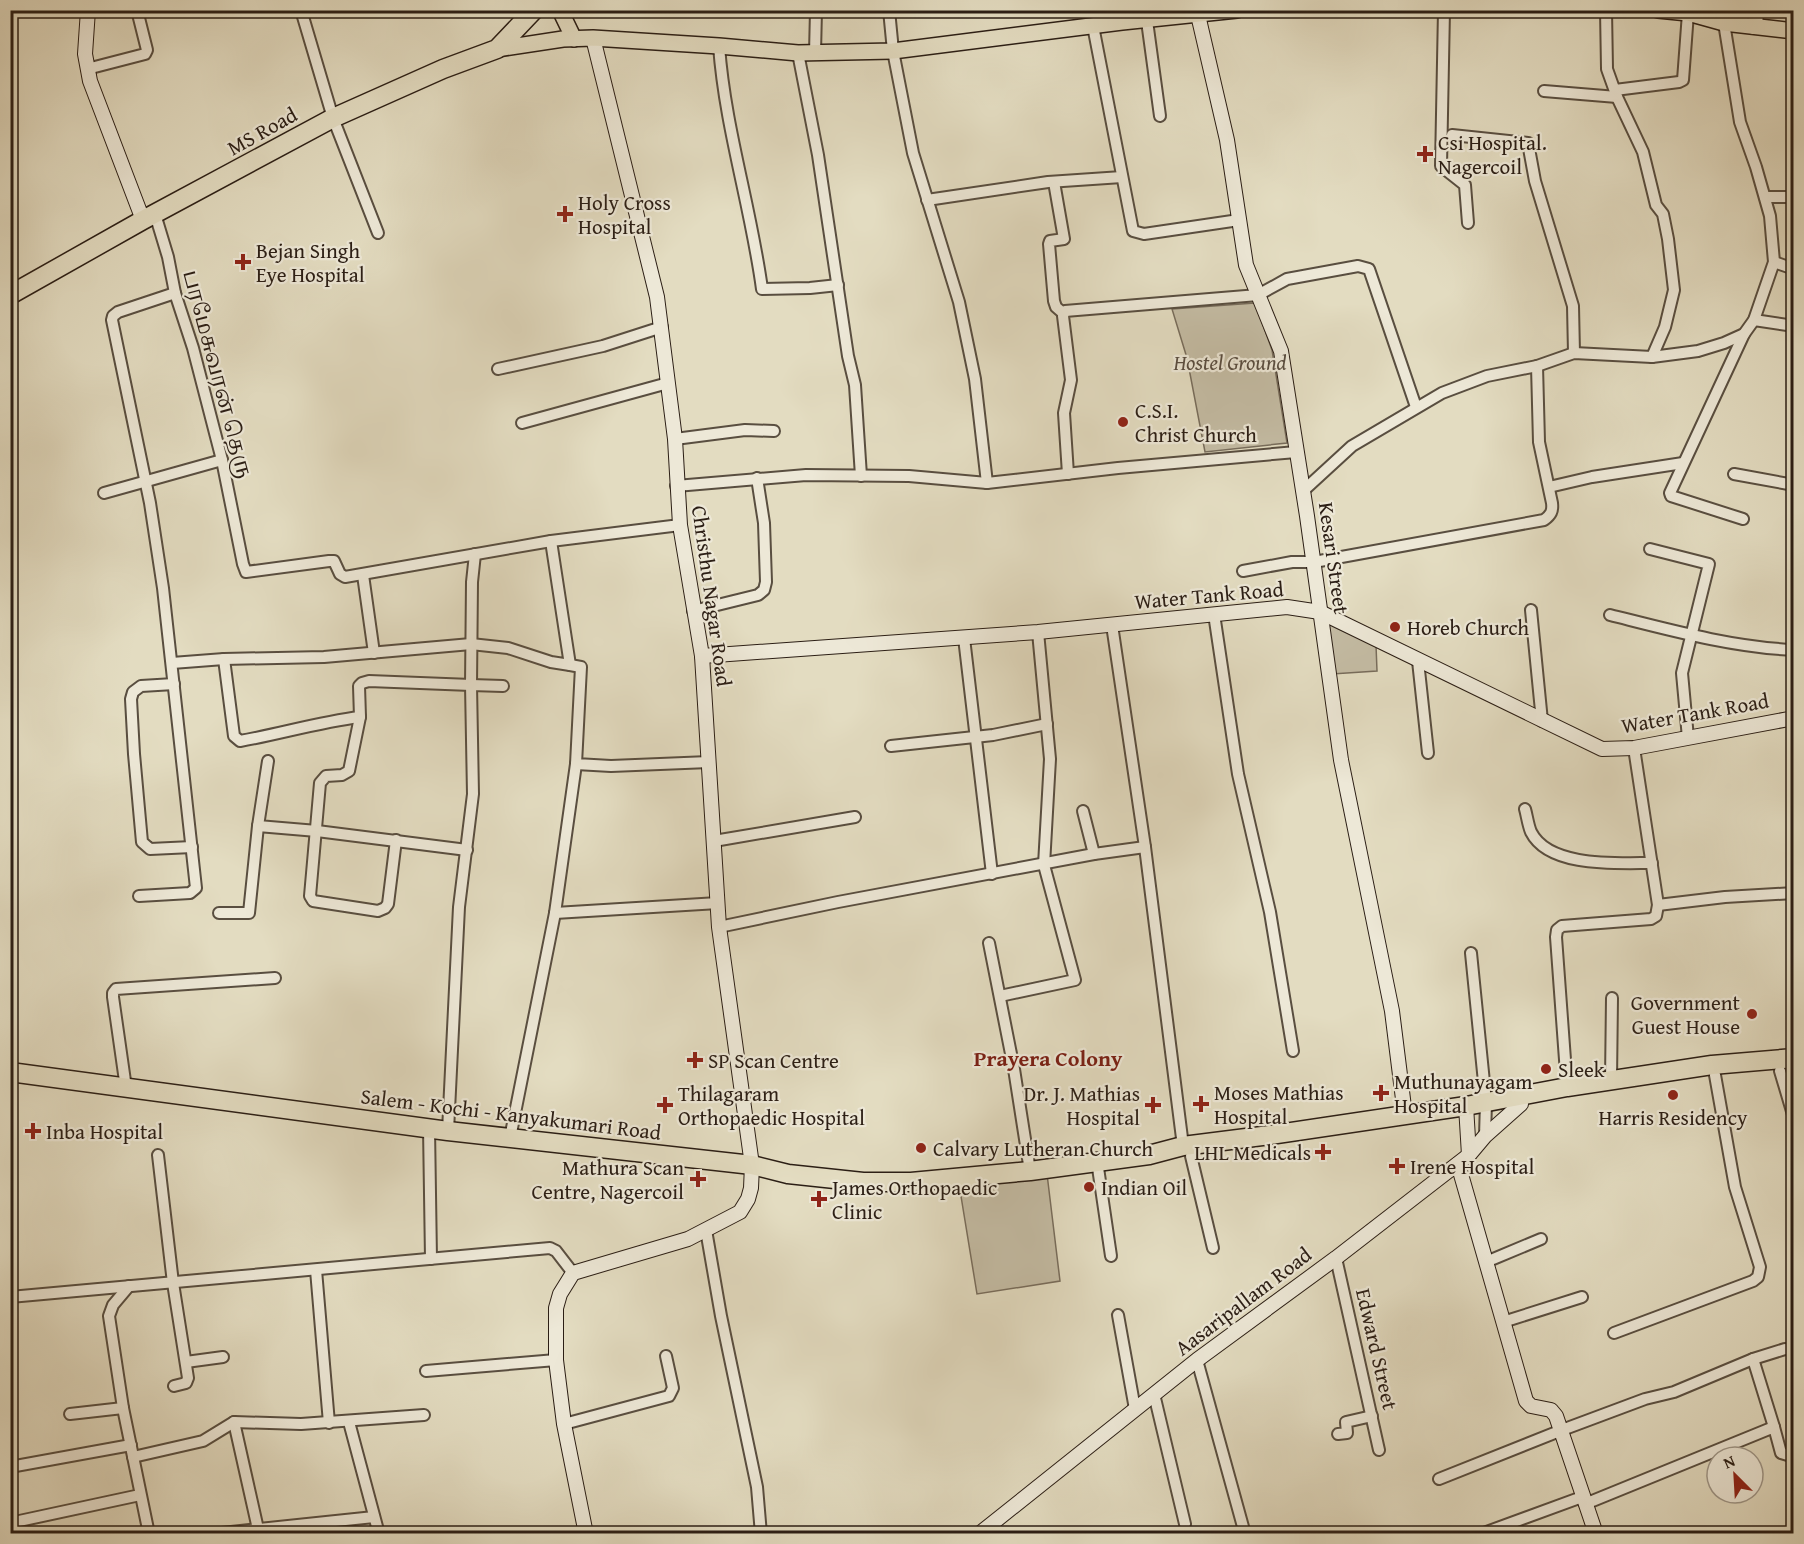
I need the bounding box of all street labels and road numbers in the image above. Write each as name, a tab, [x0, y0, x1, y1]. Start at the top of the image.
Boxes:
street label: MS Road	[221, 99, 303, 163]
street label: பரமேசுவரன் தெரு	[175, 266, 261, 482]
street label: Kesari Street	[1311, 500, 1357, 617]
street label: Christhu Nagar Road	[684, 503, 740, 689]
street label: Water Tank Road	[1133, 573, 1286, 617]
street label: Water Tank Road	[1619, 685, 1772, 741]
street label: Salem - Kochi - Kanyakumari Road	[359, 1080, 664, 1148]
street label: Aasaripallam Road	[1168, 1239, 1319, 1363]
street label: Edward Street	[1348, 1285, 1406, 1413]

